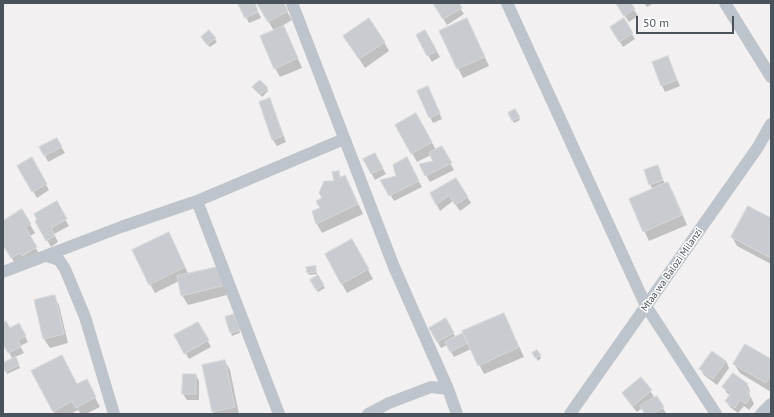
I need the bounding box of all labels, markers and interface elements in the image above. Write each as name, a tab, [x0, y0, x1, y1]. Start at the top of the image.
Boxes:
scale bar	[638, 8, 736, 34]
text: 50 m	[643, 15, 669, 30]
street label: Mtaa wa Balozi Milanzi	[639, 226, 705, 314]

